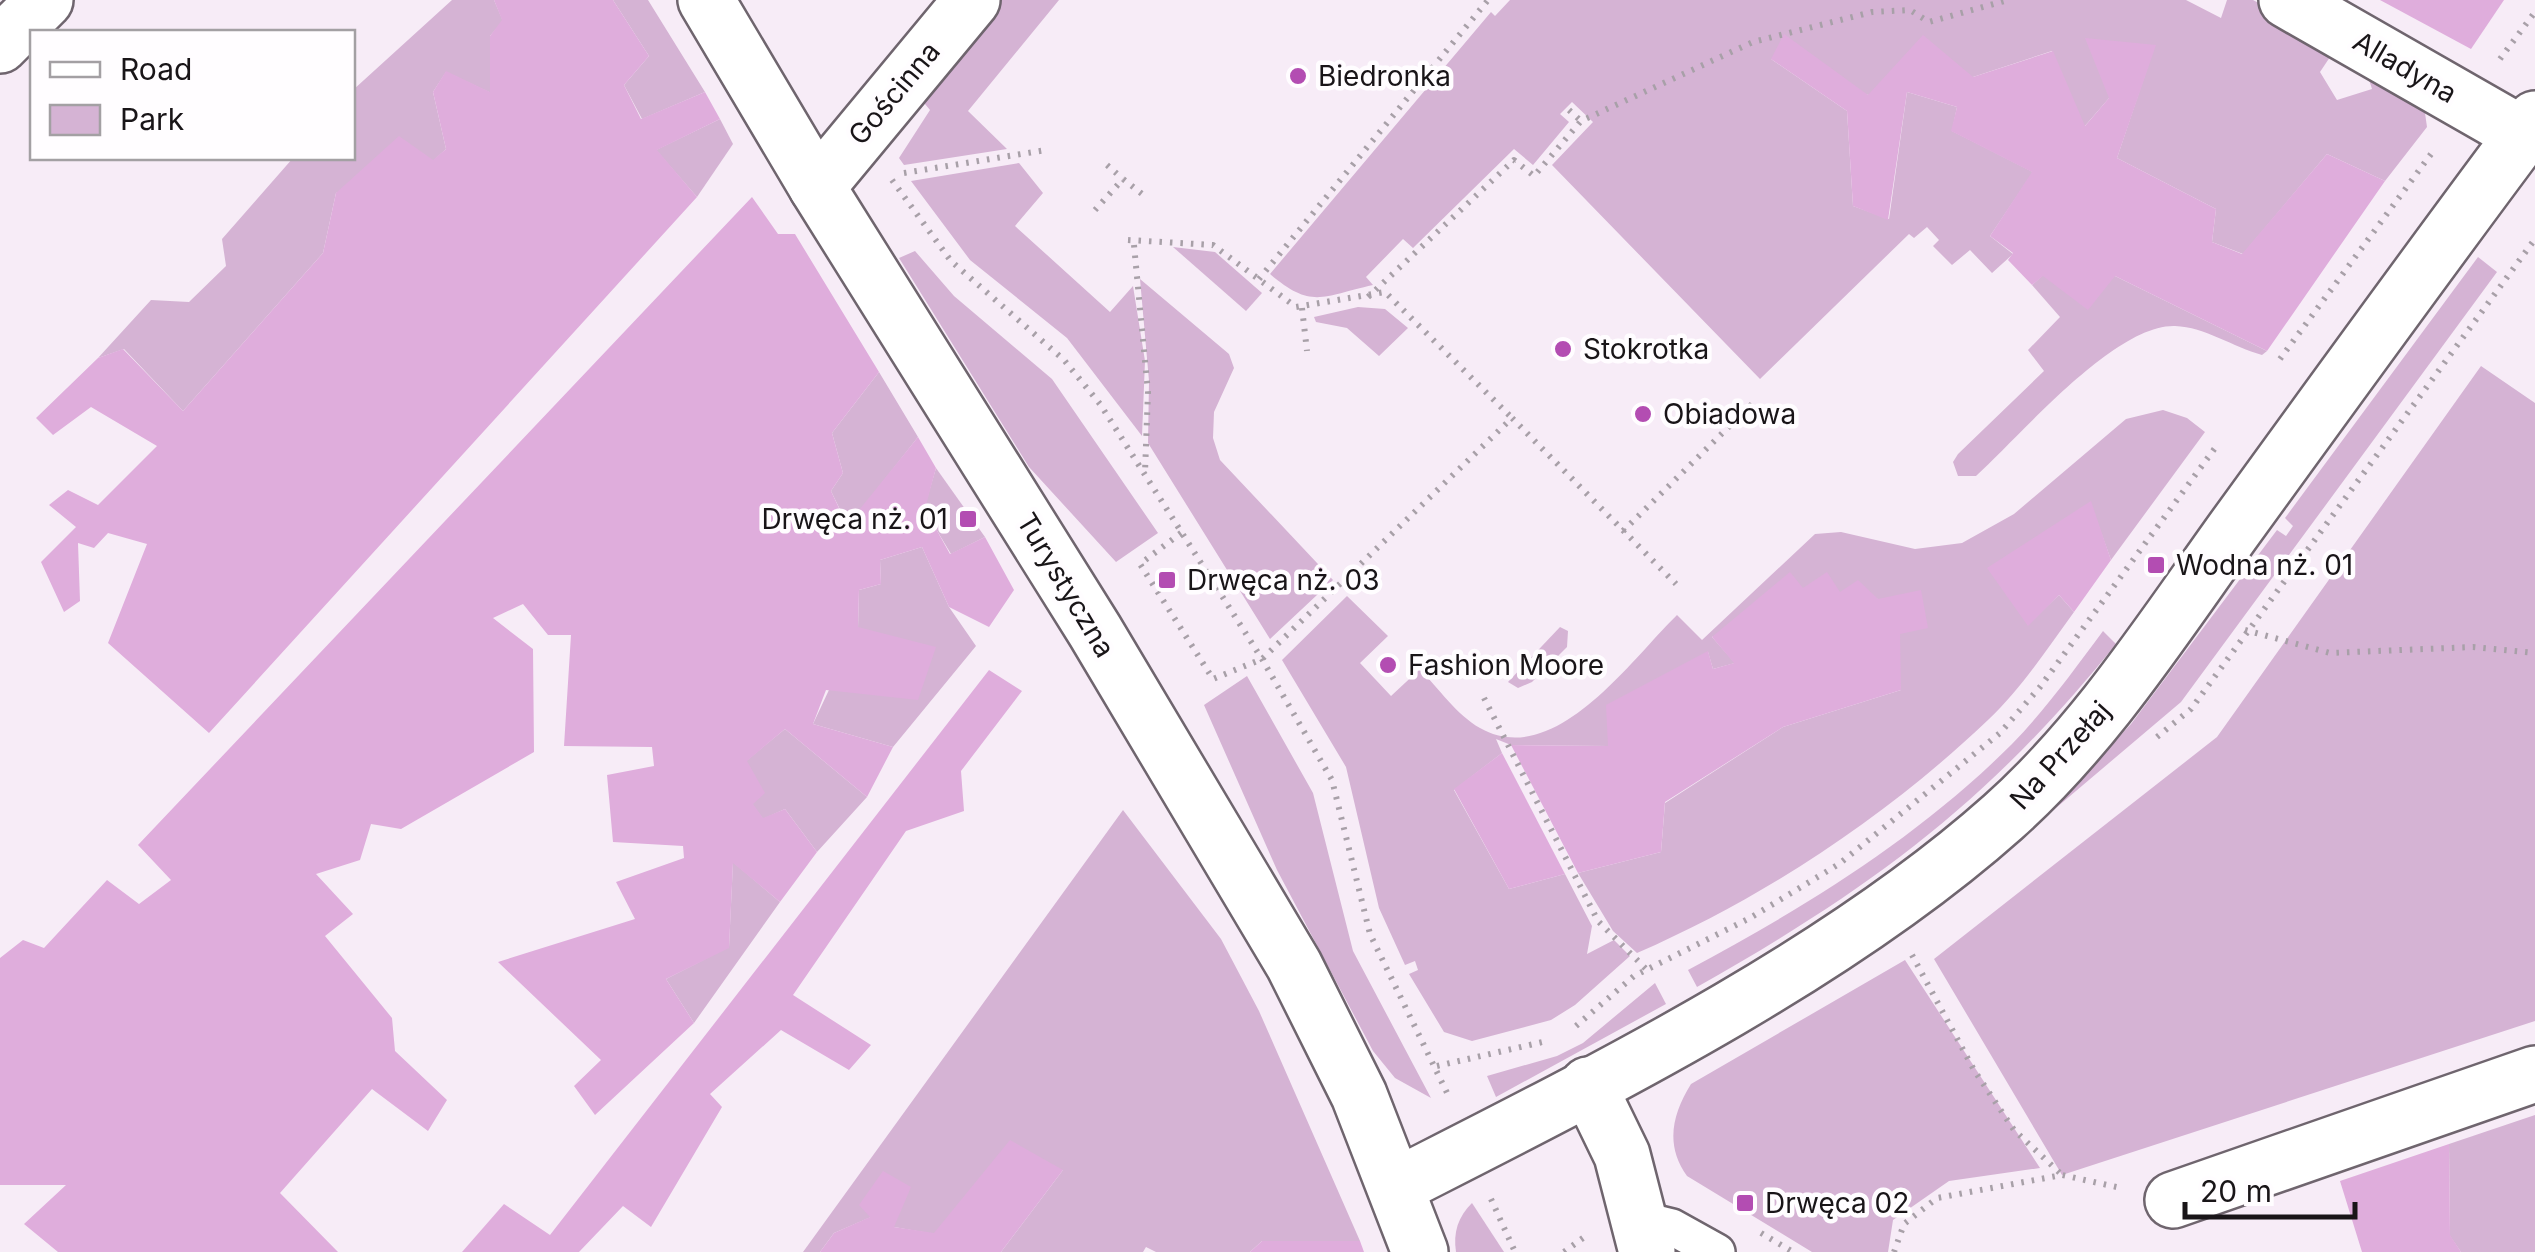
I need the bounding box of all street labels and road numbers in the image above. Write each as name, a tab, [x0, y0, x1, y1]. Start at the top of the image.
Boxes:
street label: Alladyna	[2347, 24, 2463, 110]
street label: Gościnna	[841, 35, 947, 151]
street label: Turystyczna	[1010, 507, 1122, 663]
street label: Na Przełaj	[2003, 694, 2117, 816]

